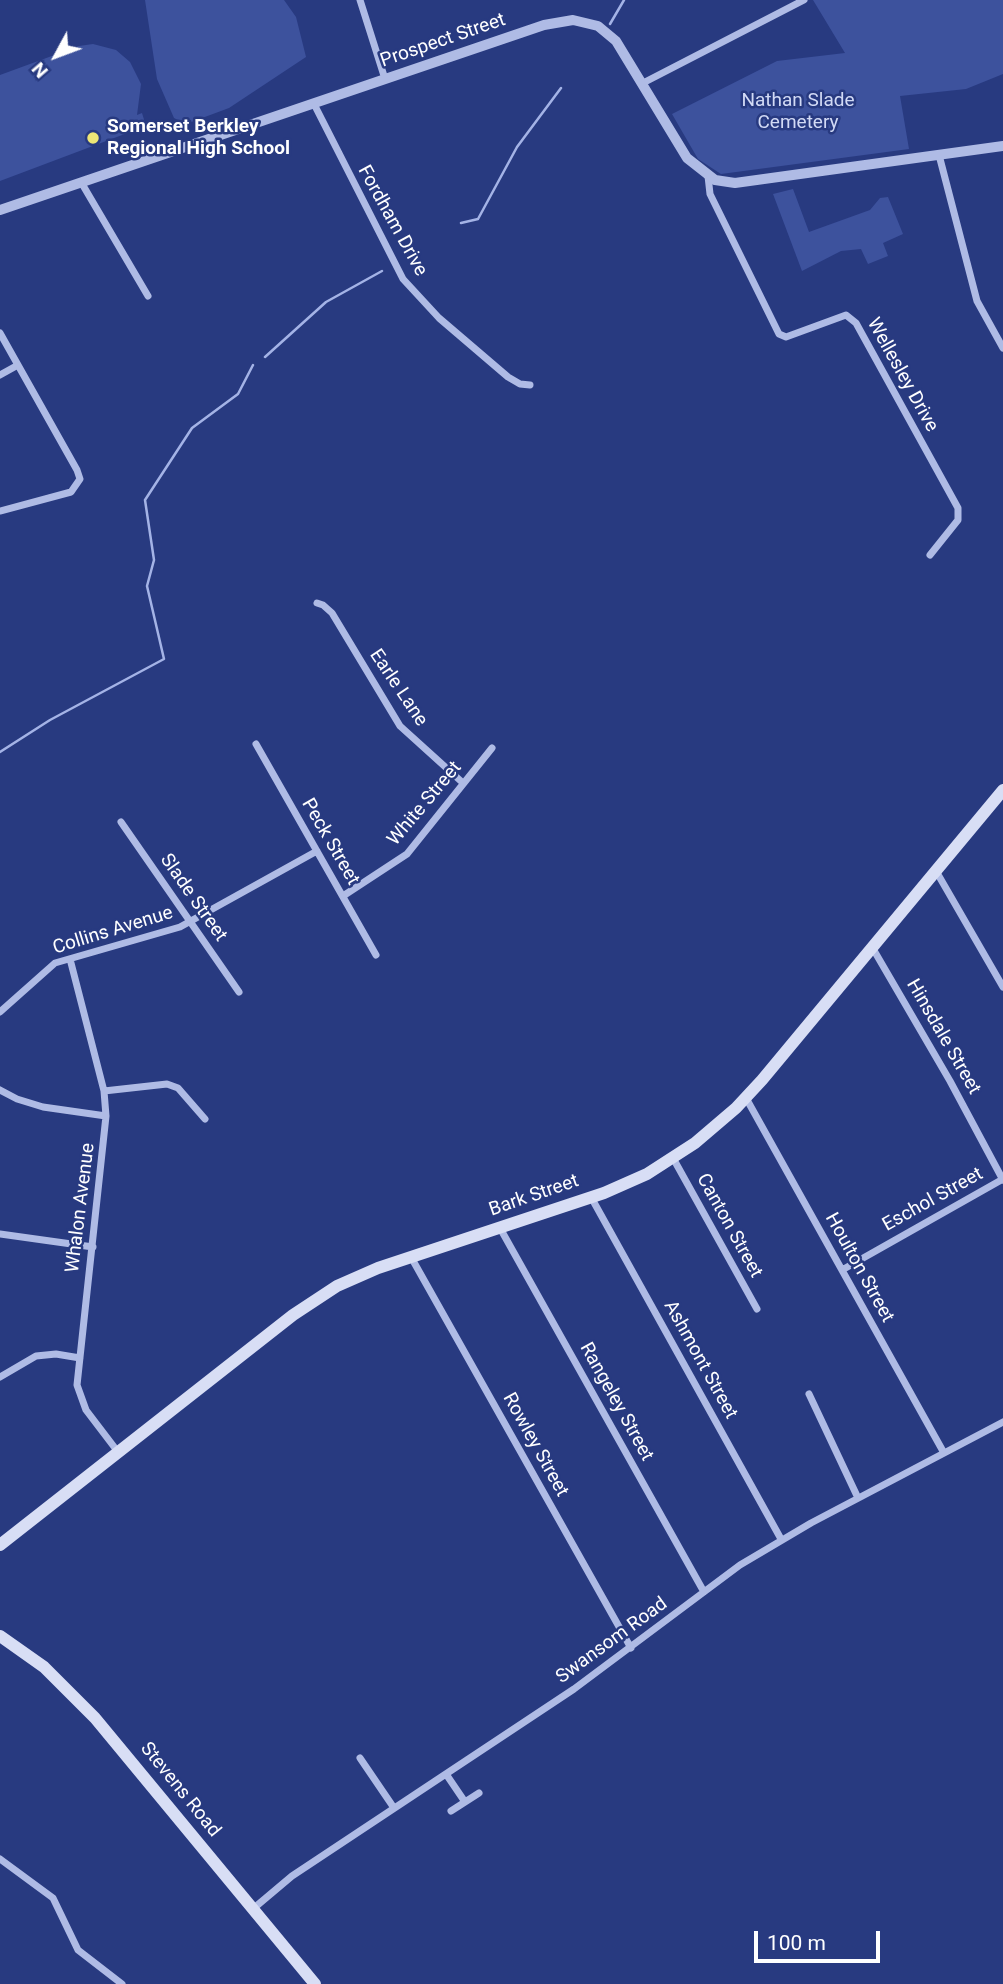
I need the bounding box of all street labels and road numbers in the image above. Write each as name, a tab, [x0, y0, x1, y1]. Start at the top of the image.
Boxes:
street label: Prospect Street	[378, 9, 508, 73]
street label: Fordham Drive	[352, 162, 432, 280]
street label: Wellesley Drive	[861, 314, 943, 436]
street label: Earle Lane	[364, 645, 432, 731]
street label: White Street	[383, 757, 467, 851]
street label: Peck Street	[296, 795, 364, 889]
street label: Slade Street	[154, 850, 232, 946]
street label: Collins Avenue	[50, 902, 176, 960]
street label: Hinsdale Street	[901, 975, 985, 1099]
street label: Whalon Avenue	[62, 1142, 100, 1274]
street label: Eschol Street	[879, 1163, 987, 1237]
street label: Bark Street	[486, 1170, 582, 1222]
street label: Canton Street	[691, 1170, 767, 1282]
street label: Houlton Street	[820, 1209, 898, 1327]
street label: Ashmont Street	[658, 1297, 742, 1423]
street label: Rangeley Street	[574, 1339, 658, 1465]
street label: Rowley Street	[497, 1389, 573, 1501]
street label: Swansom Road	[552, 1593, 672, 1689]
street label: Stevens Road	[135, 1738, 225, 1842]

